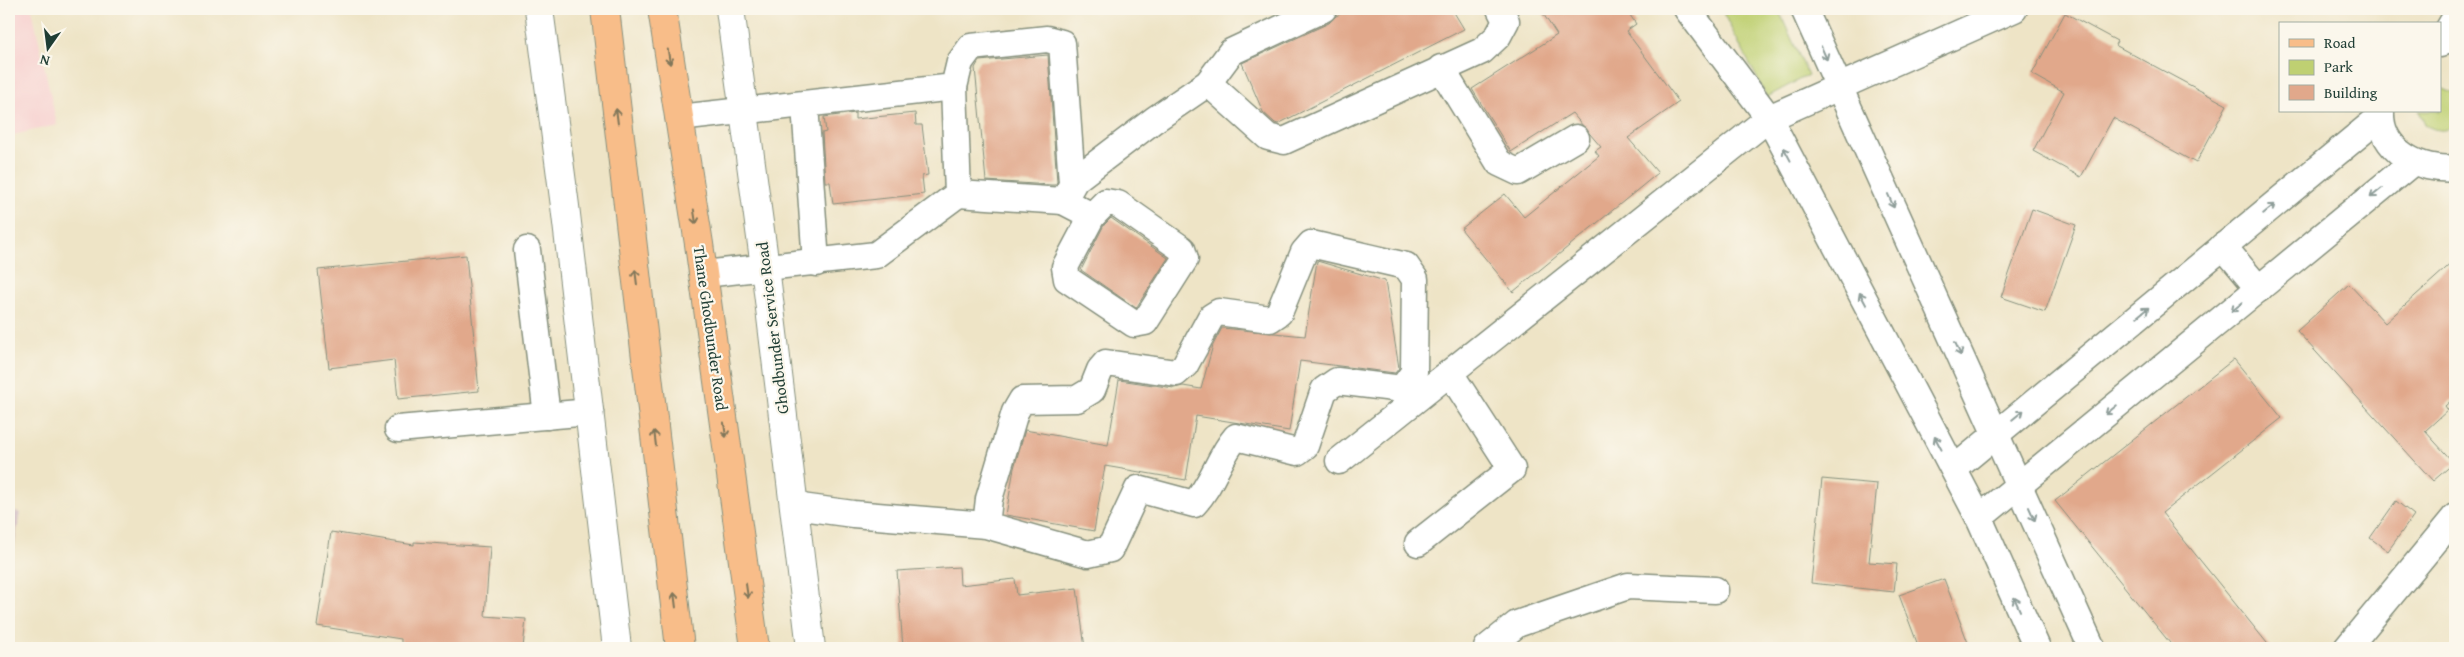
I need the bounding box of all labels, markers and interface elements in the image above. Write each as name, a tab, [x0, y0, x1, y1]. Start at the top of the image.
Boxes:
north arrow	[22, 22, 72, 72]
legend	[2279, 22, 2442, 112]
text: Road	[2324, 32, 2355, 53]
one-way arrow	[1820, 45, 1830, 60]
one-way arrow	[664, 49, 674, 65]
text: N	[37, 50, 52, 71]
text: Park	[2324, 56, 2353, 77]
text: Building	[2324, 82, 2378, 103]
one-way arrow	[612, 108, 622, 124]
one-way arrow	[1782, 147, 1792, 162]
one-way arrow	[2369, 187, 2382, 199]
one-way arrow	[1887, 193, 1897, 208]
one-way arrow	[2262, 203, 2275, 214]
one-way arrow	[691, 209, 701, 225]
street label: Ghodbunder Service Road	[749, 240, 794, 415]
street label: Thane Ghodbunder Road	[688, 244, 735, 412]
one-way arrow	[631, 269, 641, 285]
one-way arrow	[1857, 292, 1867, 306]
one-way arrow	[2230, 302, 2243, 313]
one-way arrow	[2137, 306, 2150, 317]
one-way arrow	[1954, 341, 1964, 356]
one-way arrow	[2105, 405, 2118, 416]
one-way arrow	[2011, 410, 2024, 421]
one-way arrow	[720, 422, 730, 438]
one-way arrow	[650, 431, 660, 447]
one-way arrow	[1933, 435, 1943, 450]
one-way arrow	[2028, 506, 2037, 521]
one-way arrow	[742, 583, 752, 599]
one-way arrow	[670, 592, 680, 608]
one-way arrow	[2012, 597, 2022, 612]

